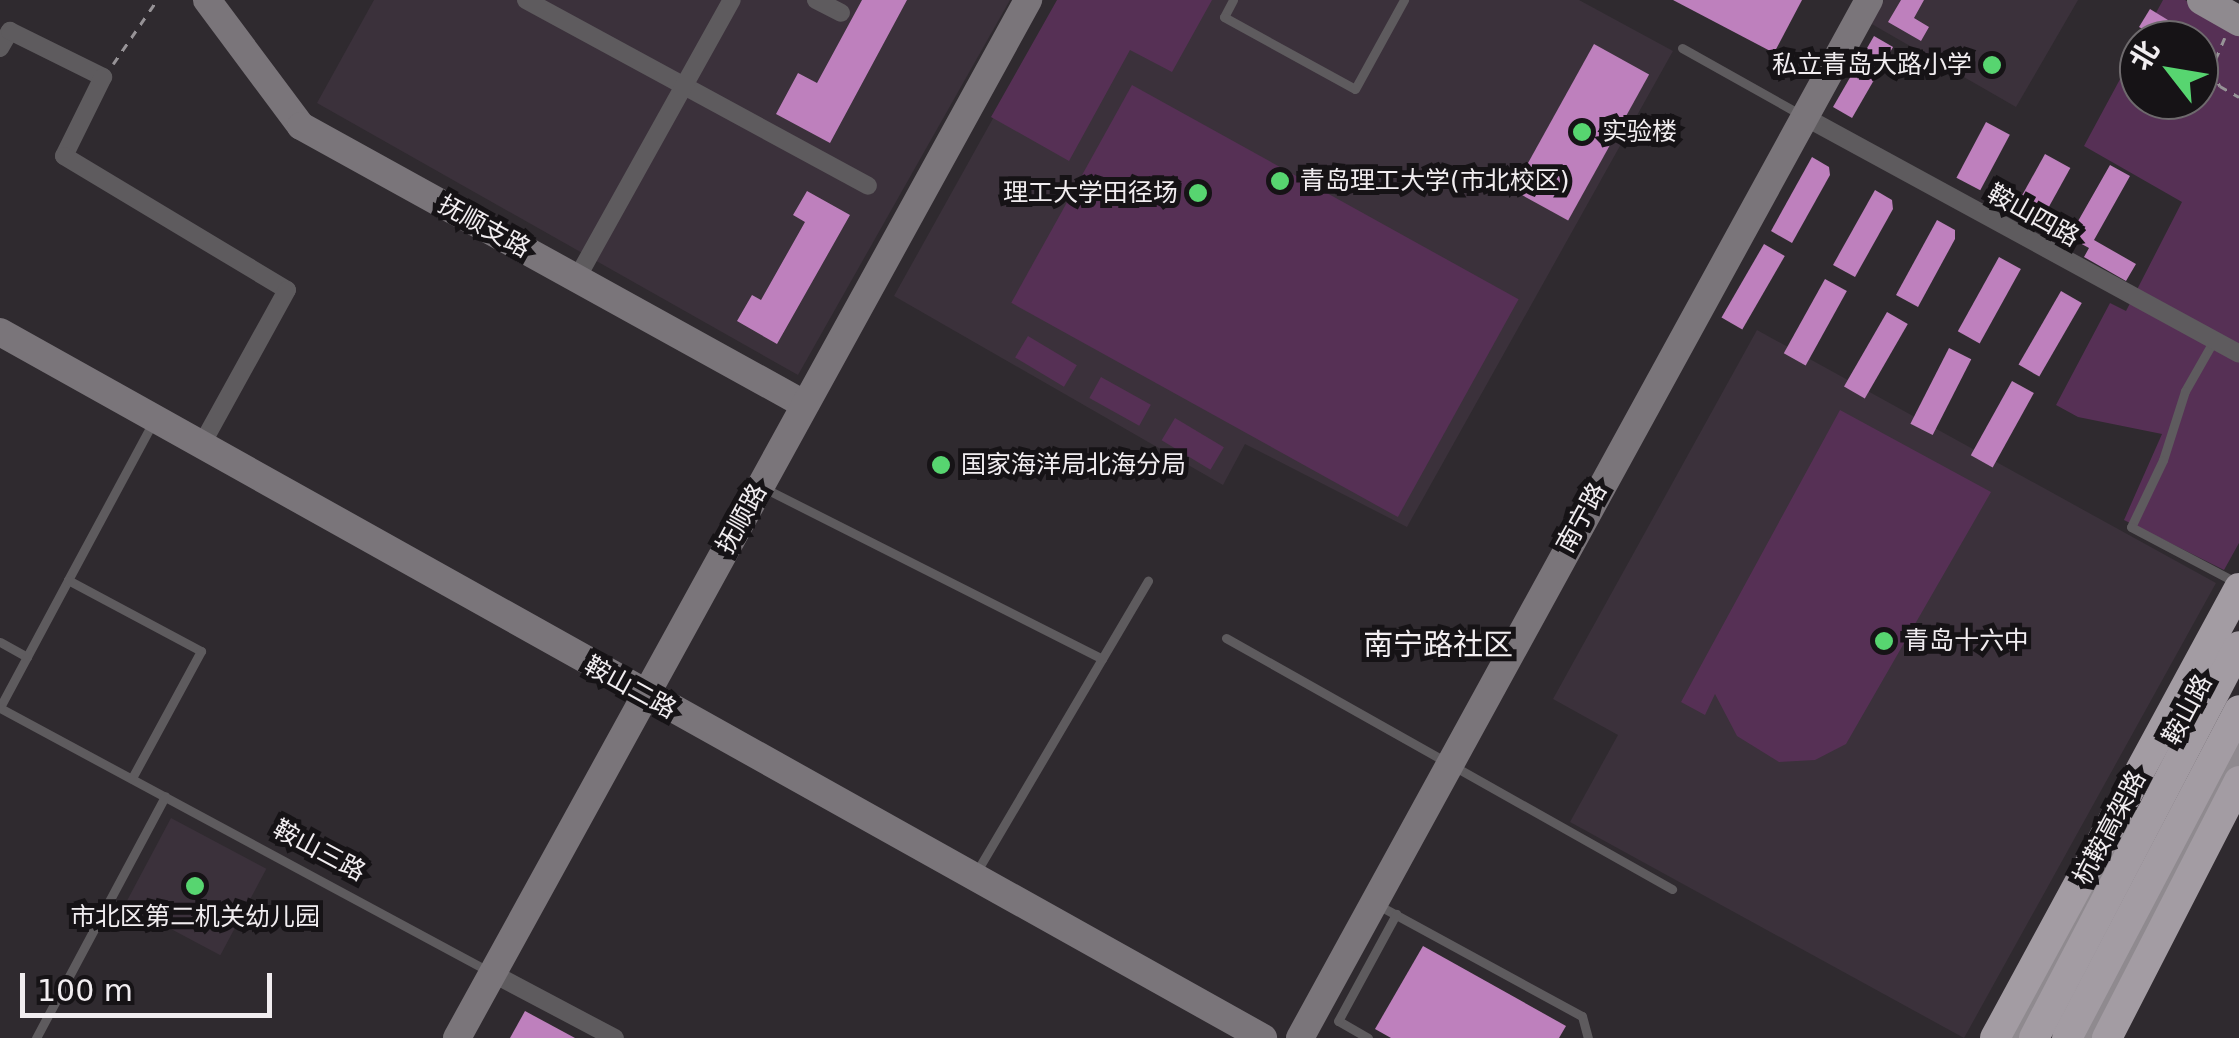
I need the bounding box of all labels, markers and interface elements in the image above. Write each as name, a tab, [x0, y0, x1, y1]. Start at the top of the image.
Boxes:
north arrow	[2119, 20, 2219, 120]
text: 北	[2123, 35, 2166, 76]
place label: 私立青岛大路小学	[1772, 50, 1972, 80]
marker: 私立青岛大路小学	[1981, 54, 2003, 76]
place label: 实验楼	[1602, 117, 1677, 147]
marker: 实验楼	[1571, 121, 1593, 143]
place label: 青岛理工大学(市北校区)	[1300, 166, 1570, 196]
marker: 青岛理工大学(市北校区)	[1269, 170, 1291, 192]
place label: 理工大学田径场	[1003, 178, 1178, 208]
street label: 鞍山四路	[1982, 179, 2084, 253]
marker: 理工大学田径场	[1187, 182, 1209, 204]
street label: 抚顺支路	[433, 190, 535, 264]
place label: 国家海洋局北海分局	[961, 450, 1186, 480]
marker: 国家海洋局北海分局	[930, 454, 952, 476]
street label: 南宁路	[1551, 478, 1613, 558]
street label: 抚顺路	[711, 479, 773, 559]
place label: 青岛十六中	[1904, 626, 2029, 656]
district label: 南宁路社区	[1363, 627, 1513, 663]
marker: 青岛十六中	[1873, 630, 1895, 652]
street label: 鞍山二路	[579, 651, 681, 725]
street label: 鞍山路	[2157, 670, 2219, 750]
street label: 杭鞍高架路	[2067, 766, 2153, 890]
street label: 鞍山三路	[268, 814, 370, 888]
marker: 市北区第二机关幼儿园	[184, 875, 206, 897]
place label: 市北区第二机关幼儿园	[70, 902, 320, 932]
scale bar	[25, 953, 278, 1015]
text: 100 m	[37, 973, 133, 1008]

